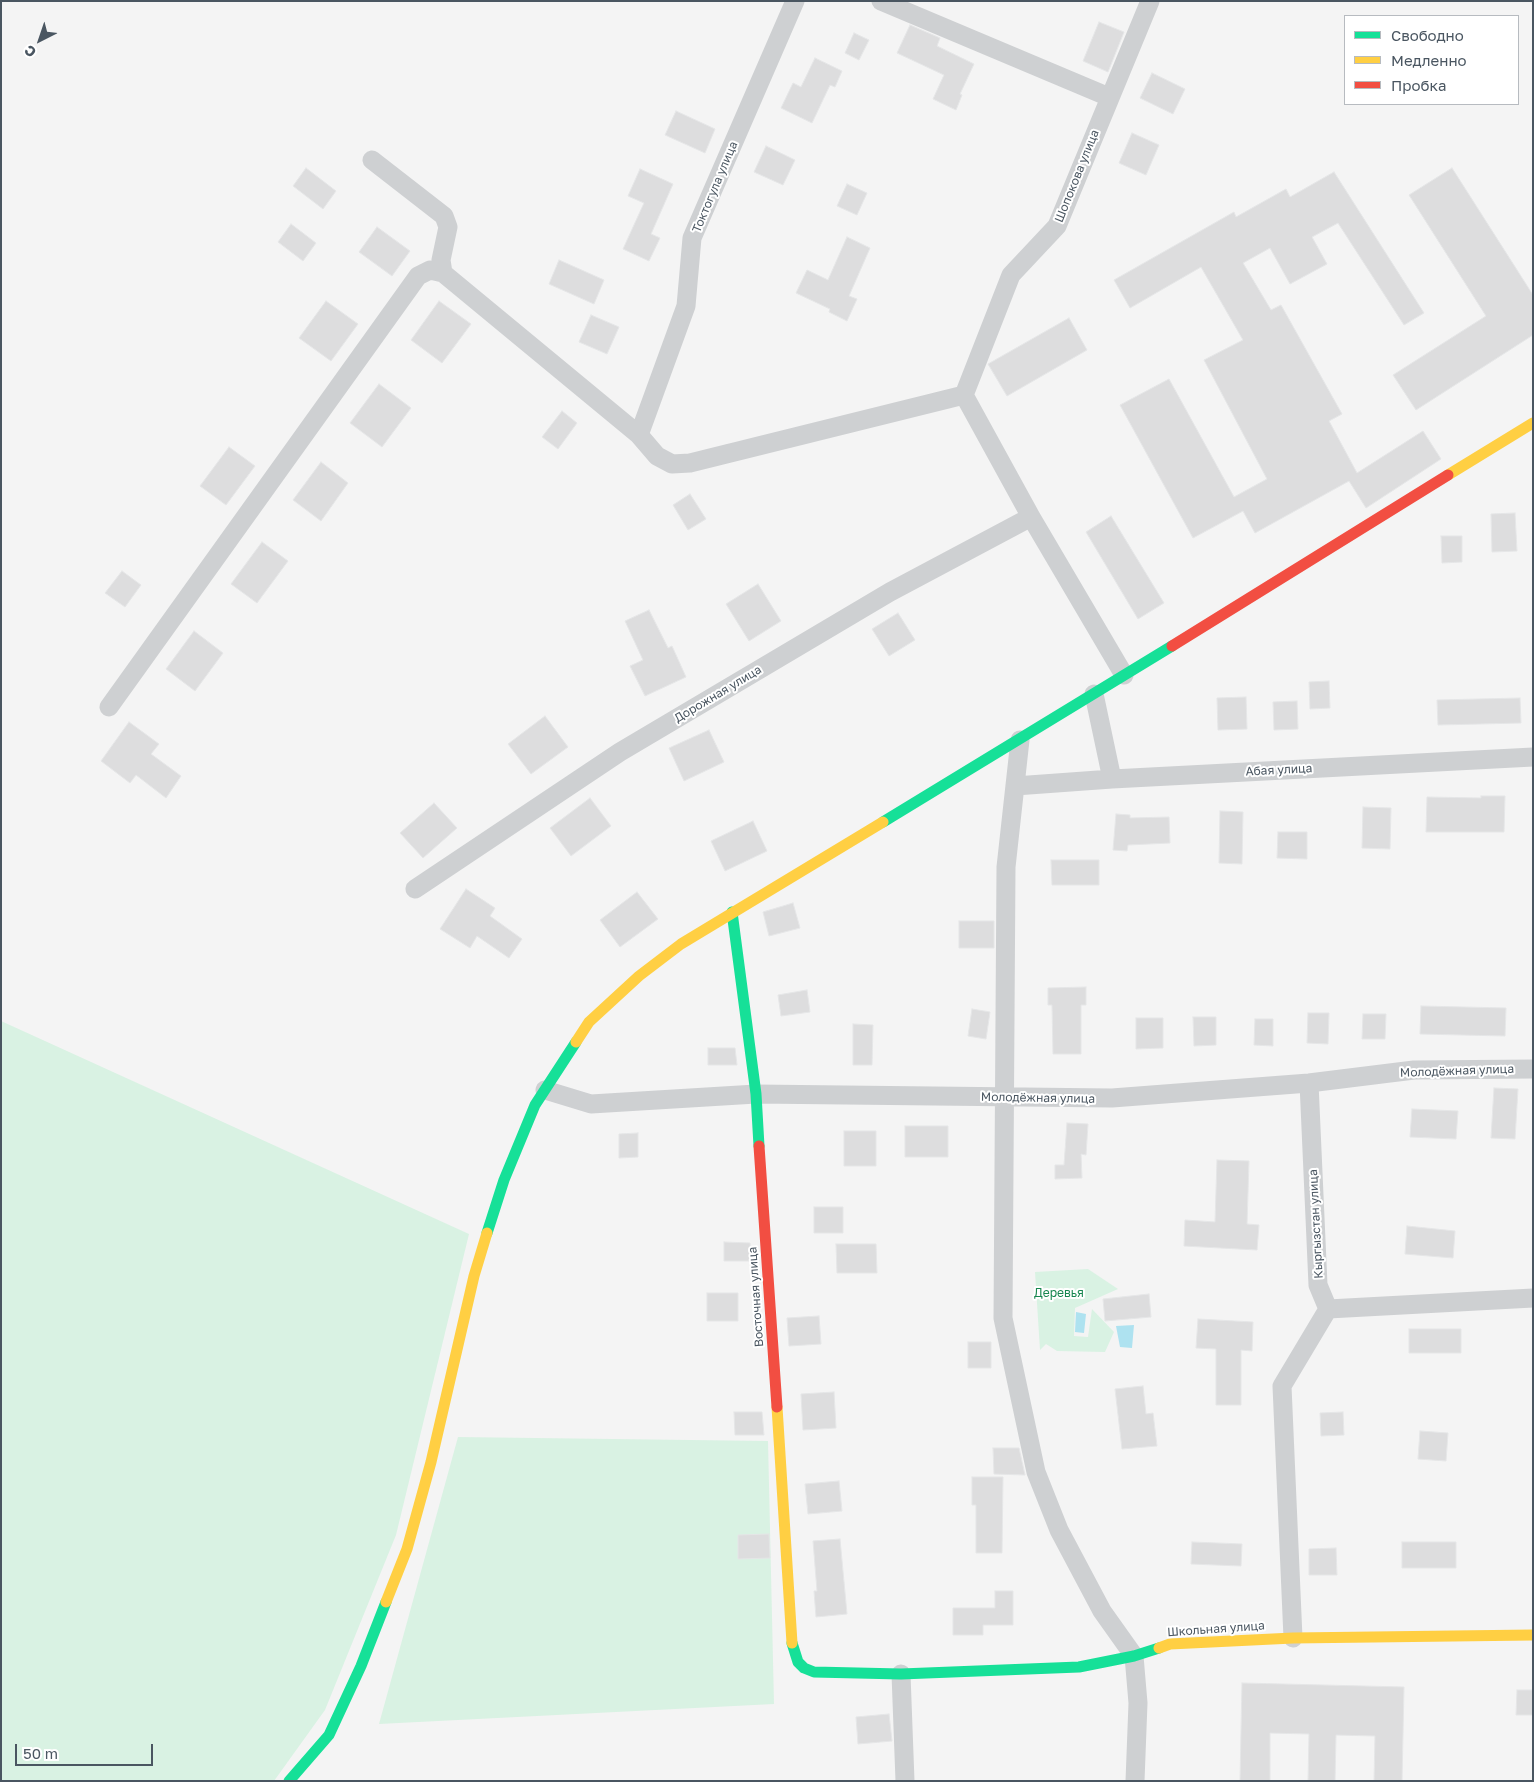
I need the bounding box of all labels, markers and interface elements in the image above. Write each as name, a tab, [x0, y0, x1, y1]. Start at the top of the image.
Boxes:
north arrow	[15, 15, 65, 65]
legend	[1344, 15, 1519, 105]
text: Свободно	[1391, 26, 1464, 44]
text: С	[21, 42, 39, 61]
text: Медленно	[1391, 51, 1467, 69]
text: Пробка	[1391, 76, 1446, 94]
street label: Шопокова улица	[1052, 127, 1102, 225]
street label: Токтогула улица	[689, 139, 741, 235]
street label: Дорожная улица	[672, 662, 764, 726]
street label: Абая улица	[1245, 761, 1313, 779]
street label: Молодёжная улица	[1400, 1062, 1514, 1080]
street label: Молодёжная улица	[981, 1090, 1095, 1106]
street label: Кыргызстан улица	[1306, 1169, 1326, 1279]
street label: Восточная улица	[745, 1246, 767, 1348]
park label: Деревья	[1034, 1286, 1084, 1300]
street label: Школьная улица	[1167, 1618, 1265, 1640]
scale bar	[18, 1734, 155, 1766]
text: 50 m	[23, 1744, 58, 1762]

